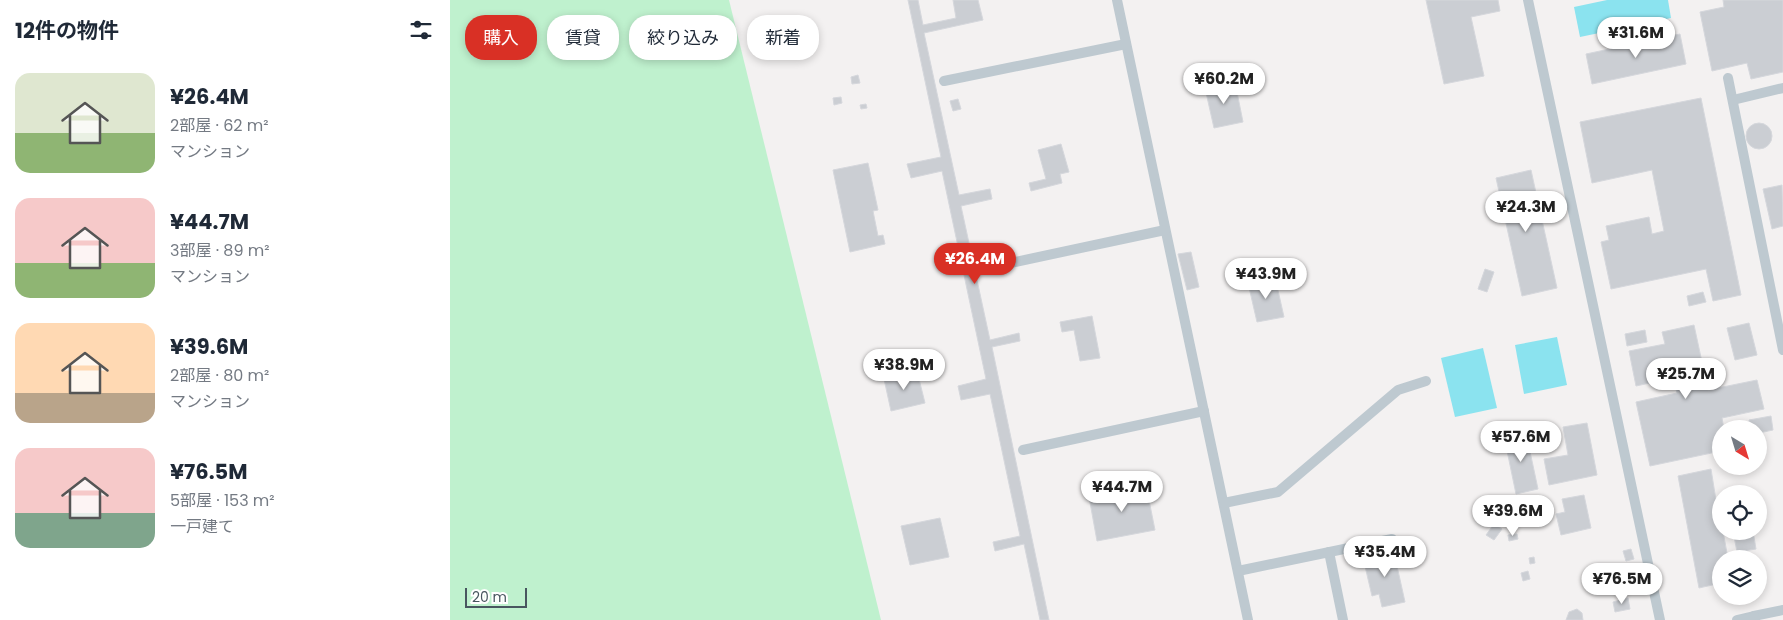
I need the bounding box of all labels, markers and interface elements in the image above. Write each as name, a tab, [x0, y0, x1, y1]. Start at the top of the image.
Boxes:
chip: 購入	[465, 15, 537, 60]
chip: 賃貸	[547, 15, 619, 60]
chip: 絞り込み	[629, 15, 737, 60]
chip: 新着	[747, 15, 819, 60]
text: 12件の物件	[15, 16, 119, 45]
icon: filters	[407, 16, 435, 44]
pin: ¥31.6M	[1595, 17, 1677, 59]
text: ¥31.6M	[1608, 21, 1664, 44]
pin: ¥60.2M	[1183, 62, 1265, 105]
text: ¥60.2M	[1194, 67, 1254, 90]
text: ¥26.4M	[170, 82, 249, 111]
icon: home	[55, 93, 115, 153]
text: 2部屋 · 62 m²	[170, 114, 269, 137]
text: マンション	[170, 140, 250, 163]
pin: ¥24.3M	[1485, 190, 1567, 233]
text: ¥24.3M	[1496, 195, 1556, 218]
text: ¥44.7M	[170, 207, 249, 236]
icon: home	[55, 218, 115, 278]
text: 3部屋 · 89 m²	[170, 239, 270, 262]
pin: ¥26.4M	[934, 242, 1016, 285]
text: ¥26.4M	[945, 247, 1005, 270]
pin: ¥43.9M	[1225, 258, 1307, 300]
text: ¥43.9M	[1236, 262, 1296, 285]
text: マンション	[170, 265, 250, 288]
text: ¥39.6M	[170, 332, 248, 361]
icon: home	[55, 343, 115, 403]
pin: ¥38.9M	[863, 348, 945, 391]
text: ¥38.9M	[874, 353, 934, 376]
pin: ¥25.7M	[1645, 358, 1727, 400]
text: ¥25.7M	[1657, 362, 1715, 385]
text: 2部屋 · 80 m²	[170, 364, 269, 387]
text: マンション	[170, 390, 250, 413]
pin: ¥57.6M	[1480, 420, 1562, 463]
north arrow	[1712, 420, 1768, 475]
map controls	[1712, 420, 1767, 605]
text: ¥57.6M	[1491, 425, 1551, 448]
text: ¥76.5M	[170, 457, 248, 486]
icon: home	[55, 468, 115, 528]
pin: ¥44.7M	[1081, 470, 1163, 513]
text: ¥44.7M	[1092, 475, 1152, 498]
button: locate	[1712, 485, 1767, 540]
text: 5部屋 · 153 m²	[170, 489, 275, 512]
pin: ¥39.6M	[1472, 494, 1554, 537]
text: ¥39.6M	[1483, 499, 1543, 522]
text: 一戸建て	[170, 515, 234, 538]
pin: ¥35.4M	[1344, 536, 1426, 578]
text: ¥35.4M	[1355, 540, 1415, 563]
button: layers	[1712, 550, 1767, 605]
pin: ¥76.5M	[1581, 562, 1663, 605]
text: ¥76.5M	[1592, 567, 1652, 590]
scale bar	[465, 585, 528, 608]
text: 20 m	[472, 587, 507, 607]

